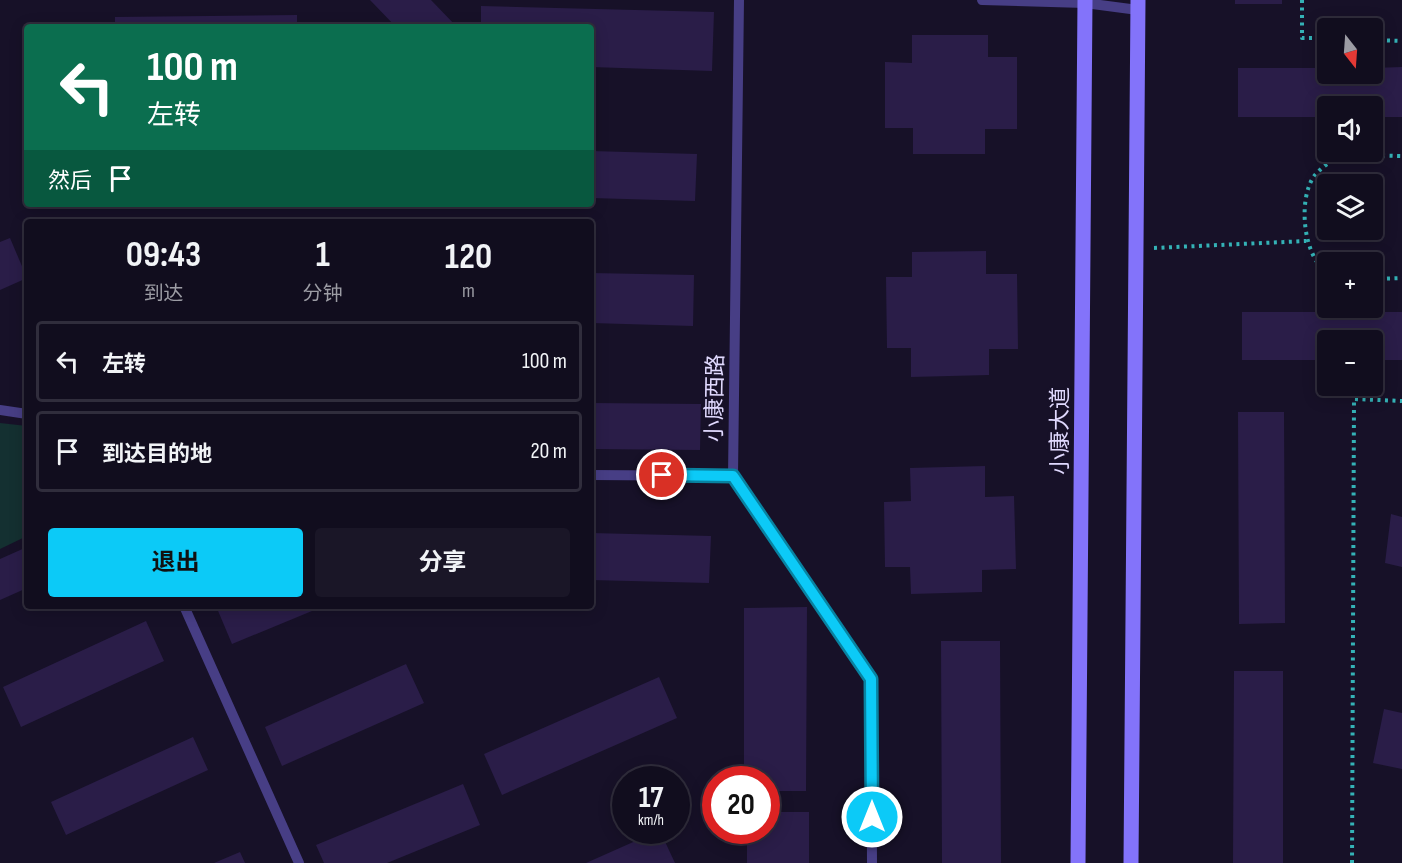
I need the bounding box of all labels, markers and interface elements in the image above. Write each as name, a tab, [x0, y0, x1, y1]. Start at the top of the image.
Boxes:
north arrow	[1317, 18, 1383, 84]
map controls	[1317, 18, 1383, 396]
text: 100 m	[147, 42, 238, 93]
icon: left	[48, 48, 126, 126]
button: sound	[1317, 96, 1383, 162]
text: 左转	[147, 100, 201, 132]
icon: arrive	[104, 162, 137, 195]
text: 然后	[48, 168, 92, 195]
button: layers	[1317, 174, 1383, 240]
text: 09:43	[126, 234, 201, 277]
text: 1	[316, 234, 330, 277]
text: 120	[445, 236, 492, 279]
button: +	[1317, 252, 1383, 318]
text: m	[462, 279, 475, 303]
text: 到达	[143, 282, 183, 306]
text: 分钟	[303, 282, 343, 306]
button: −	[1317, 330, 1383, 396]
icon: left	[51, 345, 84, 378]
text: 100 m	[522, 348, 567, 375]
text: 左转	[102, 351, 146, 378]
street label: 小康西路	[701, 354, 730, 442]
street label: 小康大道	[1047, 387, 1074, 475]
icon: arrive	[51, 435, 84, 468]
text: 20 m	[531, 438, 567, 465]
text: 到达目的地	[102, 441, 212, 468]
pin	[636, 449, 687, 500]
icon: arrive	[645, 458, 678, 491]
button: 退出	[48, 528, 303, 597]
button: 分享	[315, 528, 570, 597]
speed limit sign: 20	[702, 766, 780, 844]
text: 17	[639, 780, 663, 816]
position arrow	[840, 785, 904, 849]
text: km/h	[638, 811, 664, 830]

